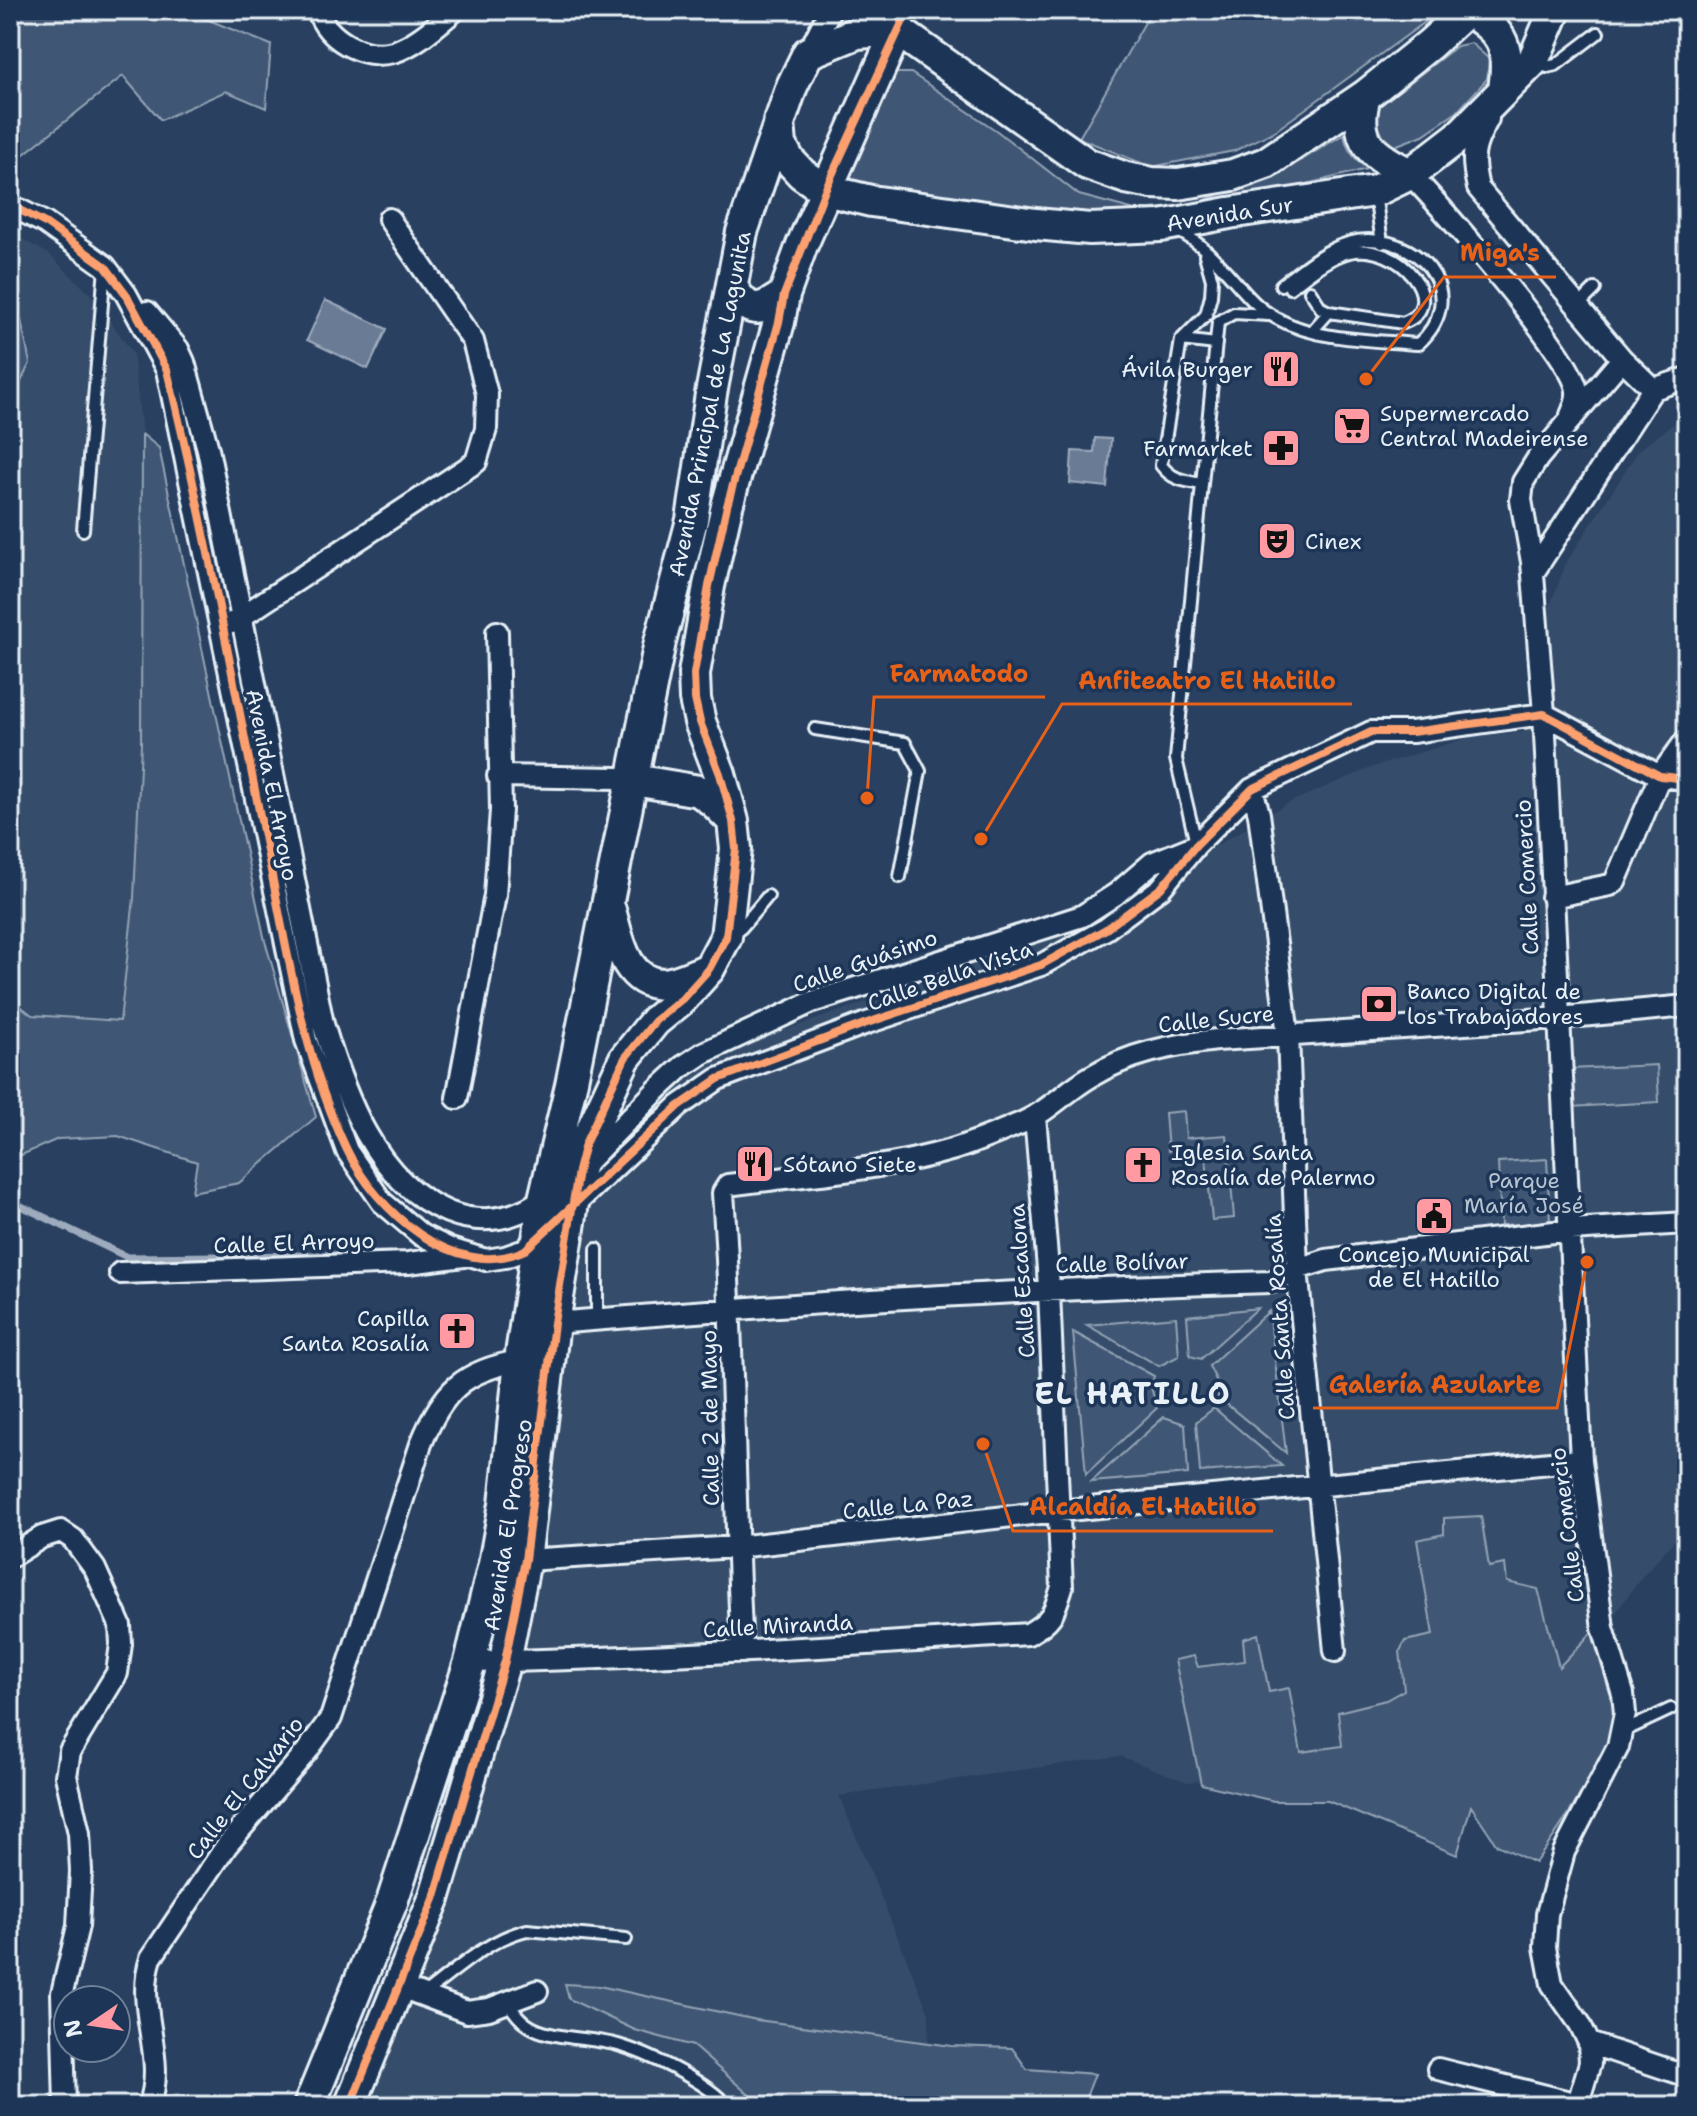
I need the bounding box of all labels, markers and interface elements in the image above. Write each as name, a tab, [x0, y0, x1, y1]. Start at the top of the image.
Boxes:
street label: Avenida Sur	[1164, 190, 1296, 238]
street label: Avenida Principal de La Lagunita	[662, 228, 758, 579]
callout: Miga's	[1444, 229, 1556, 277]
text: Miga's	[1460, 237, 1540, 269]
restaurant icon: Ávila Burger	[1260, 348, 1302, 390]
place label: Ávila Burger	[1121, 355, 1253, 384]
place label: Supermercado Central Madeirense	[1380, 399, 1589, 453]
supermarket icon: Supermercado Central Madeirense	[1331, 405, 1373, 447]
pharmacy icon: Farmarket	[1260, 427, 1302, 469]
place label: Farmarket	[1143, 434, 1253, 463]
theatre icon: Cinex	[1256, 520, 1298, 562]
place label: Cinex	[1305, 527, 1362, 556]
callout: Farmatodo	[874, 649, 1045, 697]
callout: Anfiteatro El Hatillo	[1062, 656, 1352, 704]
text: Farmatodo	[890, 658, 1028, 690]
text: Anfiteatro El Hatillo	[1078, 665, 1336, 697]
street label: Avenida El Arroyo	[239, 687, 305, 883]
street label: Calle Comercio	[1508, 798, 1546, 956]
street label: Calle Guásimo	[789, 923, 941, 999]
street label: Calle Bella Vista	[863, 934, 1037, 1018]
place label: Banco Digital de los Trabajadores	[1407, 977, 1583, 1031]
bank icon: Banco Digital de los Trabajadores	[1358, 983, 1400, 1025]
street label: Calle Sucre	[1157, 999, 1275, 1039]
place label: Iglesia Santa Rosalía de Palermo	[1171, 1138, 1376, 1192]
restaurant icon: Sótano Siete	[734, 1143, 776, 1185]
church icon: Iglesia Santa Rosalía de Palermo	[1122, 1144, 1164, 1186]
place label: Sótano Siete	[783, 1150, 917, 1179]
park label: Parque María José	[1464, 1166, 1584, 1220]
public building icon: Concejo Municipal de El Hatillo	[1413, 1195, 1455, 1237]
street label: Calle Escalona	[1002, 1203, 1042, 1359]
street label: Calle Santa Rosalía	[1258, 1213, 1302, 1421]
street label: Calle El Arroyo	[213, 1226, 375, 1260]
place label: Concejo Municipal de El Hatillo	[1339, 1240, 1530, 1294]
street label: Calle Bolívar	[1055, 1246, 1189, 1280]
place label: Capilla Santa Rosalía	[282, 1304, 429, 1358]
church icon: Capilla Santa Rosalía	[436, 1310, 478, 1352]
street label: Calle 2 de Mayo	[694, 1329, 726, 1507]
callout: Galería Azularte	[1313, 1360, 1557, 1408]
text: Galería Azularte	[1329, 1369, 1541, 1401]
district label: EL HATILLO	[1034, 1373, 1232, 1414]
street label: Avenida El Progreso	[477, 1417, 539, 1633]
street label: Calle Comercio	[1543, 1446, 1591, 1604]
callout: Alcaldía El Hatillo	[1013, 1483, 1273, 1531]
street label: Calle La Paz	[841, 1484, 975, 1526]
text: Alcaldía El Hatillo	[1029, 1491, 1257, 1523]
street label: Calle Miranda	[702, 1608, 854, 1644]
street label: Calle El Calvario	[180, 1711, 310, 1865]
north arrow	[52, 1984, 132, 2064]
text: N	[57, 2017, 89, 2040]

